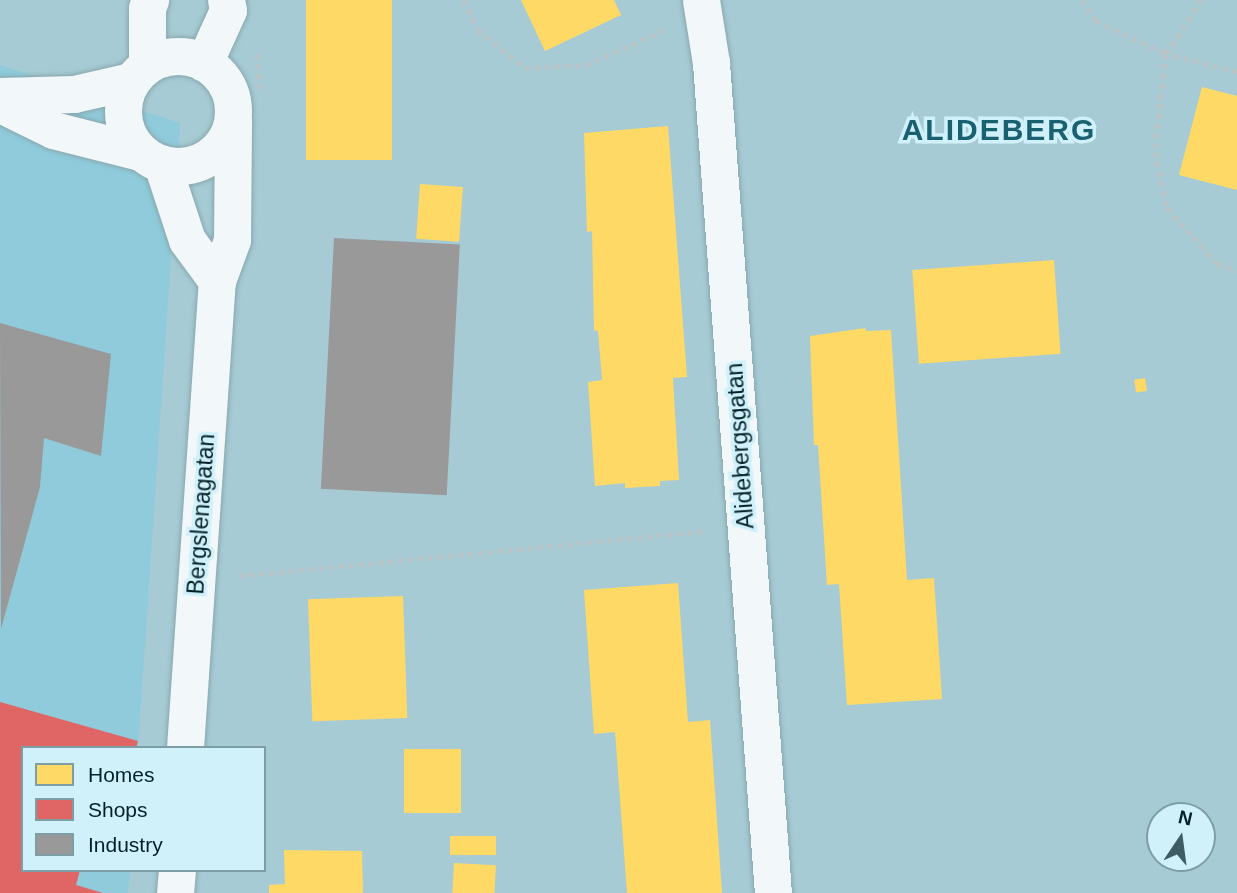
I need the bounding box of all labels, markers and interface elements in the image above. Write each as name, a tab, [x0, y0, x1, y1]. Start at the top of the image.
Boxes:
district label: ALIDEBERG	[903, 112, 1095, 148]
street label: Alidebergsgatan	[720, 362, 760, 530]
street label: Bergslenagatan	[182, 433, 220, 595]
legend	[21, 746, 266, 872]
text: Homes	[88, 763, 155, 786]
text: Shops	[88, 798, 148, 821]
north arrow	[1146, 802, 1216, 872]
text: N	[1176, 806, 1194, 830]
text: Industry	[88, 833, 163, 856]

